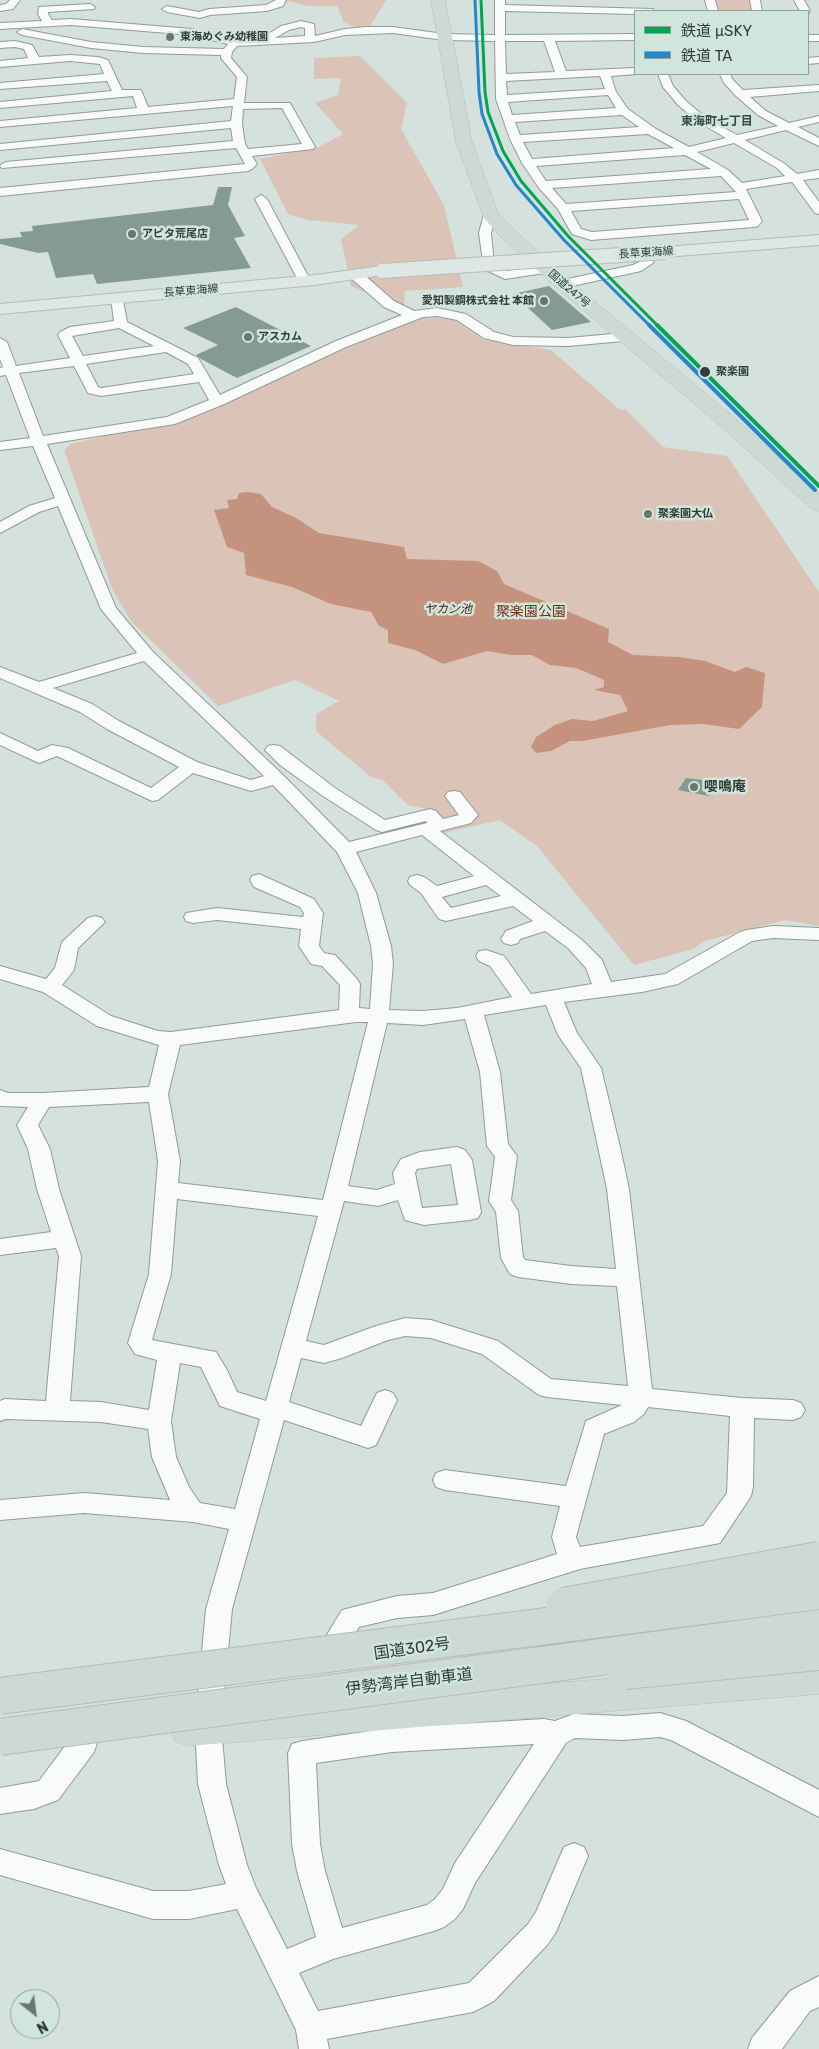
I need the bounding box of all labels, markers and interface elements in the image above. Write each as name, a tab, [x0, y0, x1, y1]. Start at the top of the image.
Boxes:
legend	[634, 10, 809, 75]
text: 鉄道 μSKY	[681, 22, 752, 40]
place label: 東海めぐみ幼稚園	[180, 30, 268, 44]
marker: 東海めぐみ幼稚園	[164, 31, 176, 43]
text: 鉄道 TA	[681, 47, 732, 65]
district label: 東海町七丁目	[681, 115, 753, 129]
place label: アピタ荒尾店	[142, 227, 208, 241]
marker: アピタ荒尾店	[126, 228, 138, 240]
street label: 長草東海線	[618, 244, 674, 262]
street label: 国道247号	[545, 267, 593, 311]
street label: 長草東海線	[163, 282, 219, 300]
place label: 愛知製鋼株式会社 本館	[422, 294, 534, 308]
marker: 愛知製鋼株式会社 本館	[538, 295, 550, 307]
place label: アスカム	[258, 330, 302, 344]
marker: アスカム	[242, 331, 254, 343]
marker: 聚楽園	[698, 365, 712, 379]
place label: 聚楽園	[716, 365, 749, 379]
place label: 聚楽園大仏	[658, 507, 713, 521]
marker: 聚楽園大仏	[642, 508, 654, 520]
water label: ヤカン池	[424, 603, 472, 617]
park label: 聚楽園公園	[496, 604, 566, 620]
place label: 嚶鳴庵	[704, 779, 746, 795]
marker: 嚶鳴庵	[688, 781, 700, 793]
street label: 国道302号	[372, 1634, 452, 1664]
street label: 伊勢湾岸自動車道	[344, 1665, 474, 1699]
north arrow	[10, 1989, 60, 2039]
text: N	[34, 2017, 51, 2037]

